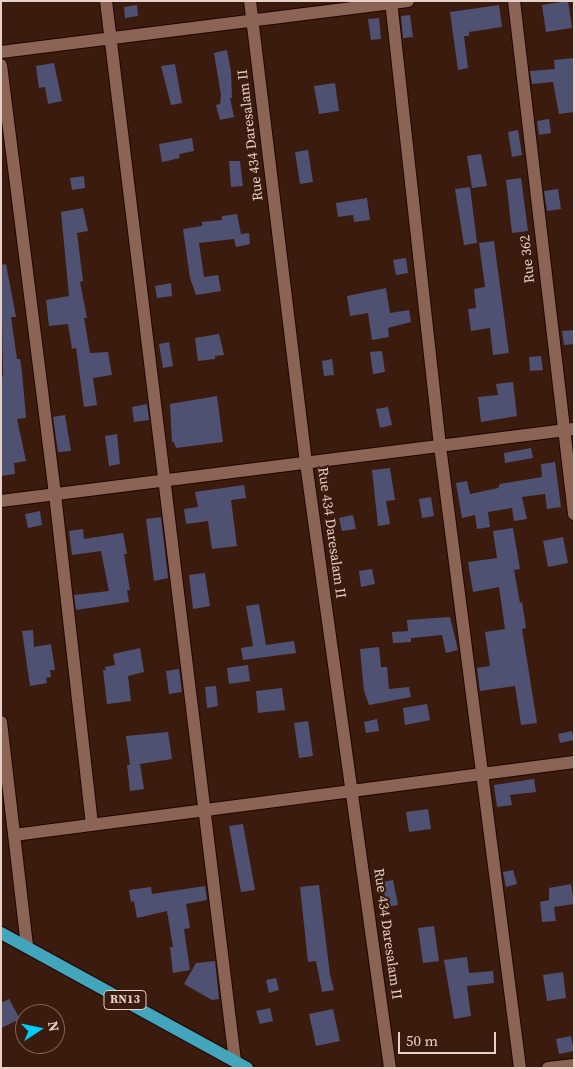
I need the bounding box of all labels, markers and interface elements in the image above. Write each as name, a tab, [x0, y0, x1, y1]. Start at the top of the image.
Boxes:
street label: Rue 434 Daresalam II	[235, 68, 267, 202]
street label: Rue 362	[517, 234, 539, 284]
street label: Rue 434 Daresalam II	[313, 466, 349, 600]
street label: Rue 434 Daresalam II	[369, 867, 405, 1001]
road number: RN13	[104, 990, 146, 1010]
north arrow	[15, 1004, 65, 1054]
text: N	[43, 1019, 65, 1033]
scale bar	[400, 1022, 498, 1054]
text: 50 m	[406, 1030, 438, 1051]

